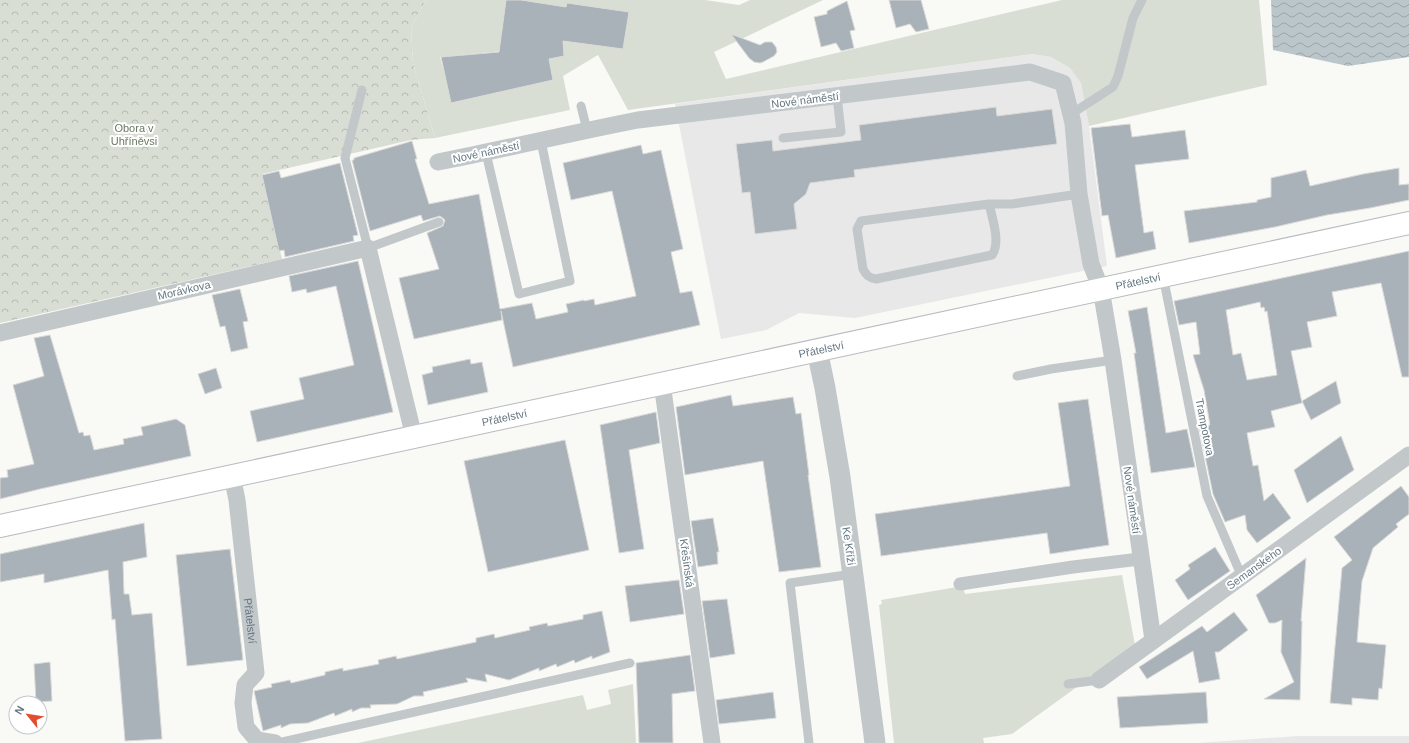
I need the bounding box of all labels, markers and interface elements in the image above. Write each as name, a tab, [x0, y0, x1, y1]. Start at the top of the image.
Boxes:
street label: Nové náměstí	[771, 90, 839, 110]
park label: Obora v Uhříněvsi	[111, 122, 157, 147]
street label: Nové náměstí	[452, 139, 520, 165]
street label: Přátelství	[1114, 271, 1162, 292]
street label: Morávkova	[156, 278, 212, 302]
street label: Přátelství	[798, 339, 845, 360]
street label: Trampotova	[1194, 397, 1217, 458]
street label: Přátelství	[481, 407, 528, 428]
street label: Nové náměstí	[1121, 466, 1143, 534]
street label: Ke Kříži	[840, 526, 858, 566]
street label: Křešínská	[678, 538, 696, 589]
street label: Semanského	[1224, 544, 1284, 592]
street label: Přátelství	[242, 597, 259, 644]
north arrow	[8, 695, 48, 735]
text: N	[12, 704, 27, 716]

